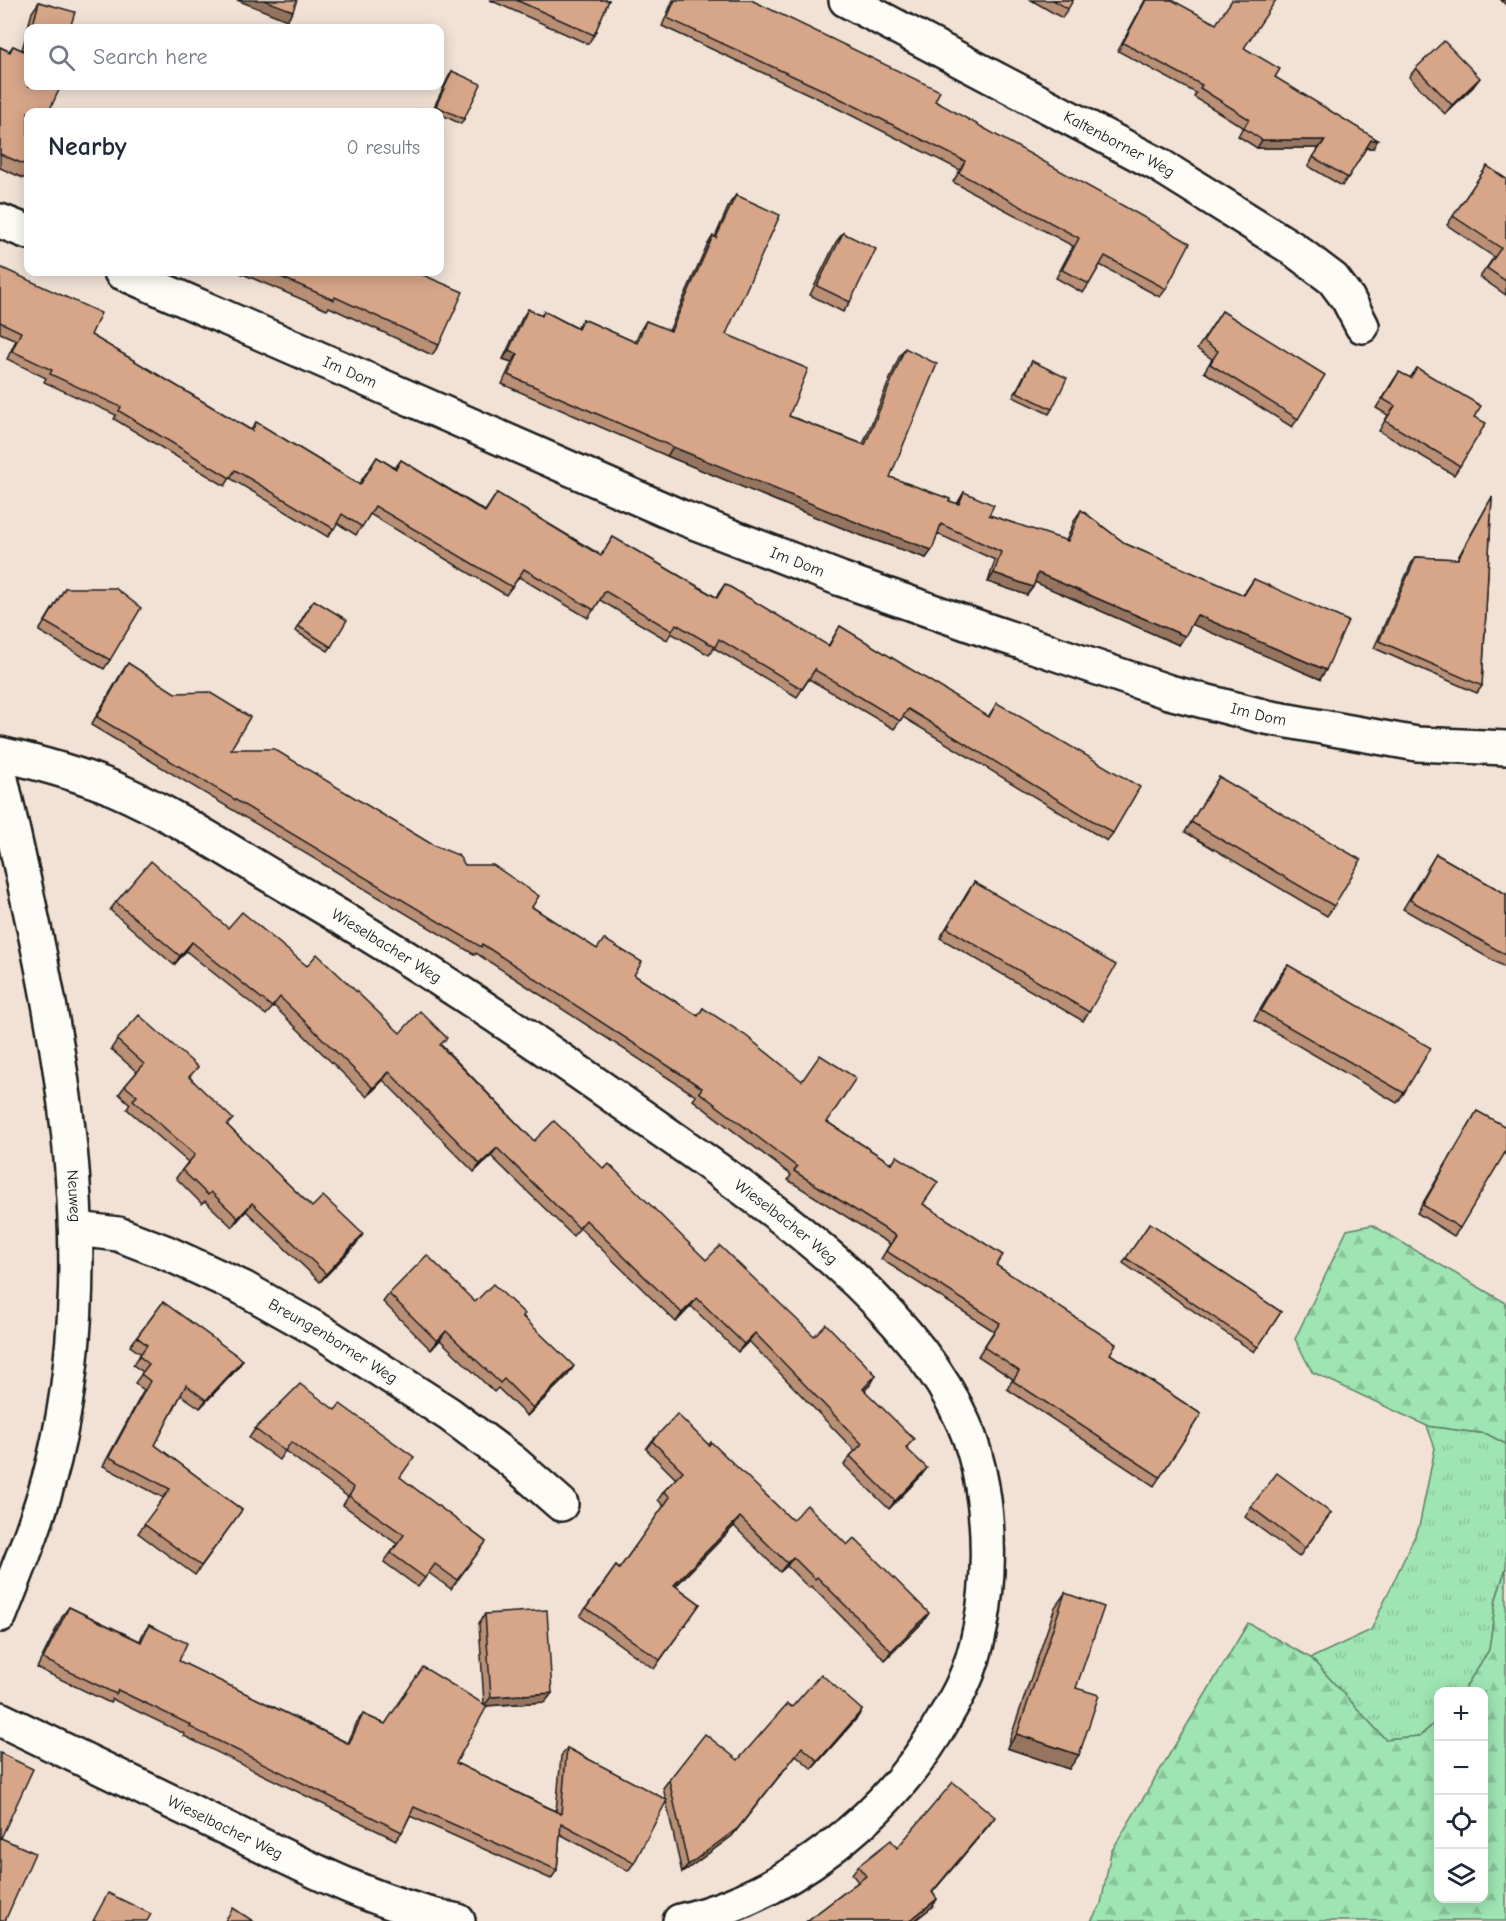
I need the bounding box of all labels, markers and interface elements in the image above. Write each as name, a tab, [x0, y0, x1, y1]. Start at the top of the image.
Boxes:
search box	[24, 24, 444, 90]
icon: search	[45, 41, 78, 74]
text: Search here	[93, 44, 208, 70]
street label: Kaltenborner Weg	[1061, 107, 1178, 181]
text: Nearby	[48, 132, 127, 162]
text: 0 results	[347, 136, 420, 159]
street label: Im Dom	[320, 353, 380, 392]
street label: Im Dom	[768, 543, 827, 581]
street label: Im Dom	[1229, 699, 1288, 729]
street label: Wieselbacher Weg	[328, 905, 445, 987]
street label: Neuweg	[63, 1169, 84, 1223]
street label: Wieselbacher Weg	[731, 1176, 841, 1268]
street label: Breungenborner Weg	[265, 1295, 401, 1387]
map controls	[1434, 1687, 1488, 1903]
button: +	[1434, 1687, 1488, 1741]
button: −	[1434, 1741, 1488, 1795]
street label: Wieselbacher Weg	[165, 1792, 286, 1863]
button: locate	[1434, 1795, 1488, 1849]
button: layers	[1434, 1849, 1488, 1903]

